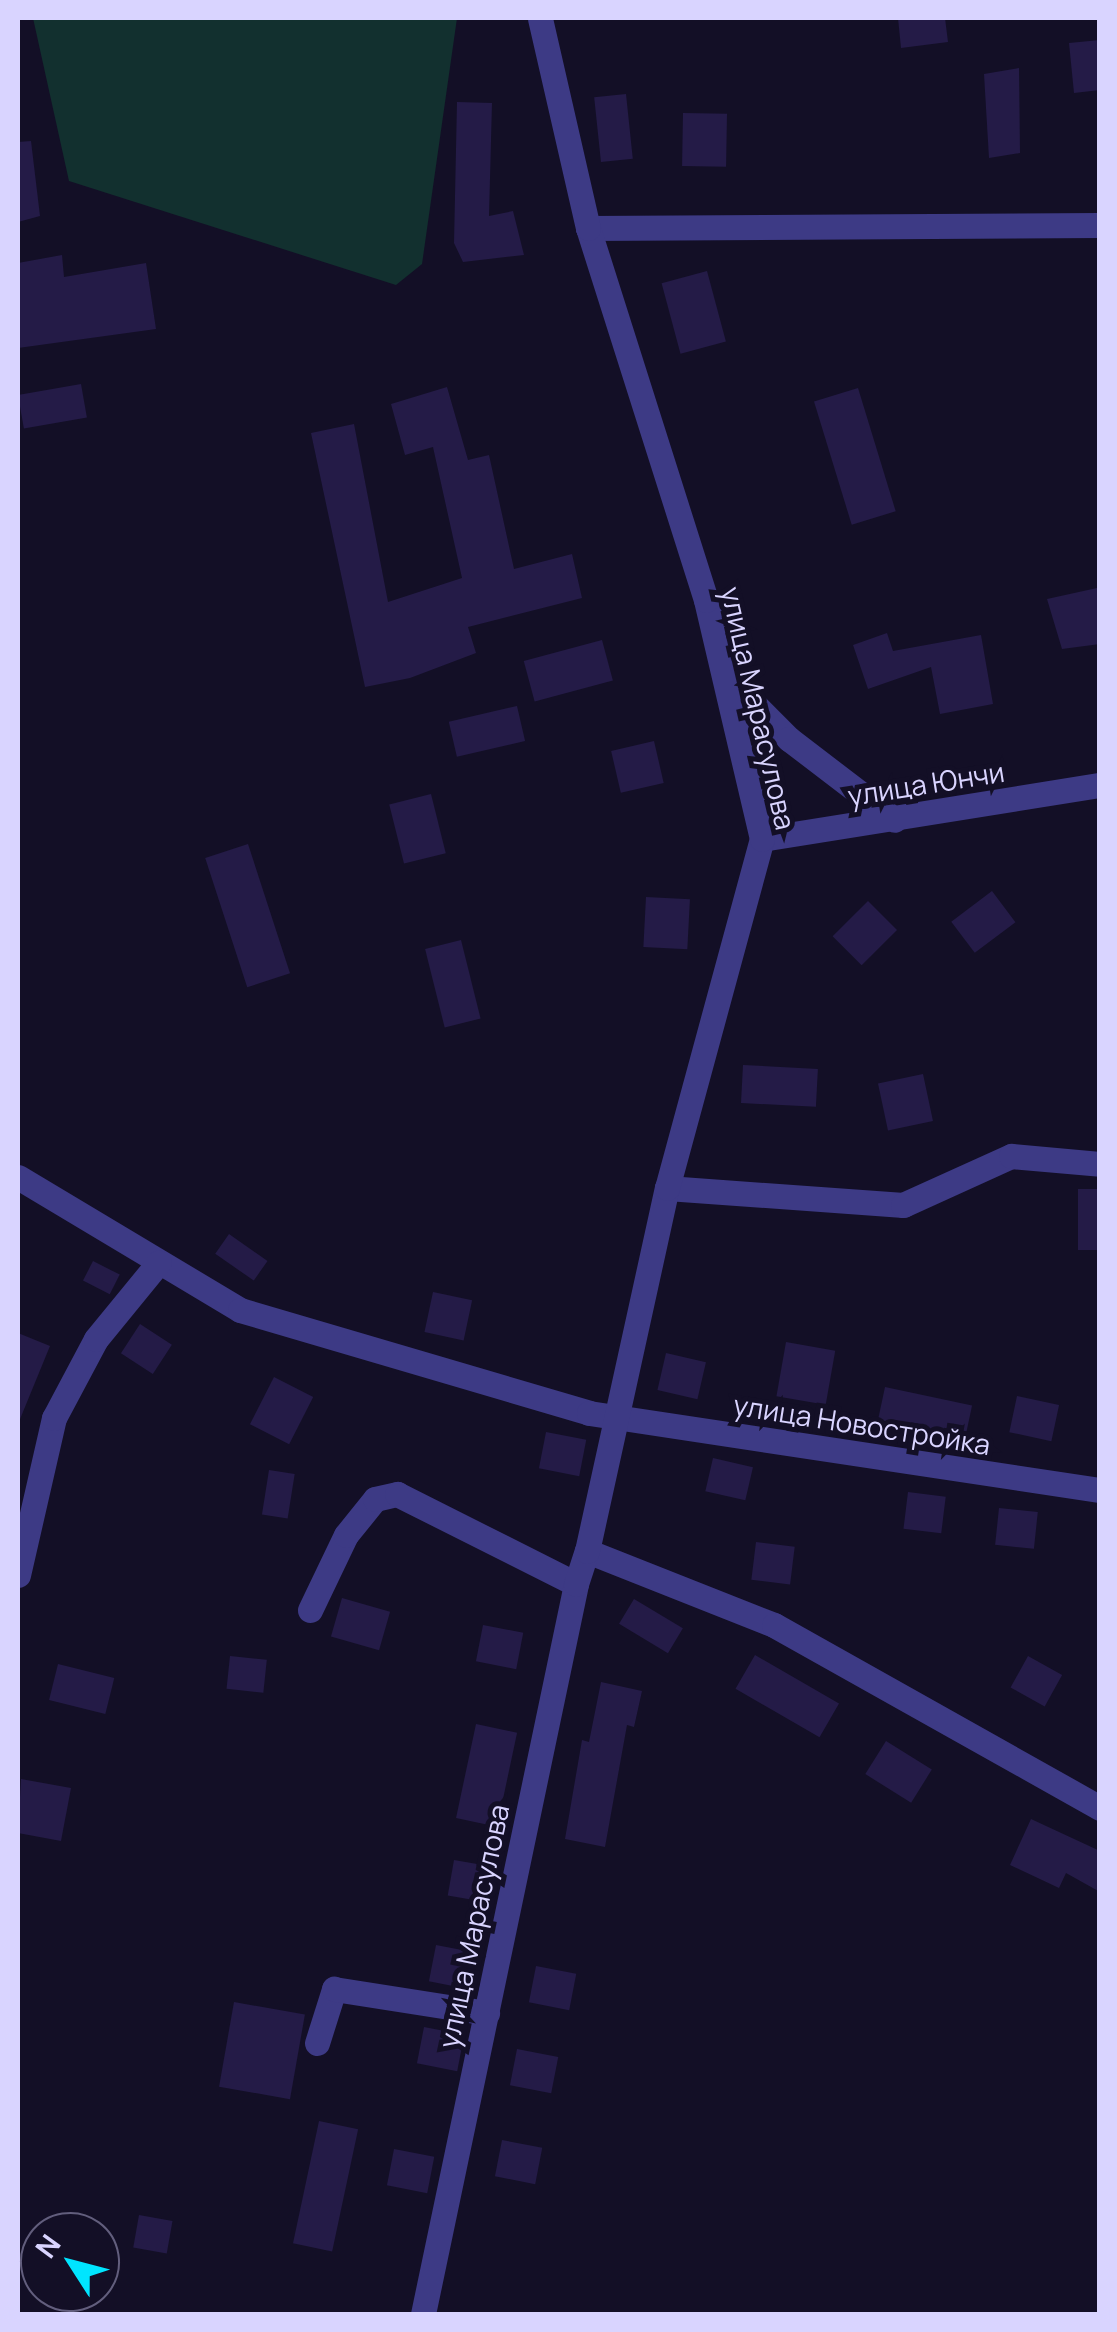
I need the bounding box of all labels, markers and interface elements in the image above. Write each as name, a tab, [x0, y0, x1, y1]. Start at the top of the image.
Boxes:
street label: улица Марасулова	[715, 583, 803, 833]
street label: улица Юнчи	[845, 754, 1007, 812]
street label: улица Новостройка	[731, 1387, 993, 1461]
street label: улица Марасулова	[431, 1801, 515, 2051]
north arrow	[20, 2212, 120, 2312]
text: N	[26, 2226, 69, 2265]

